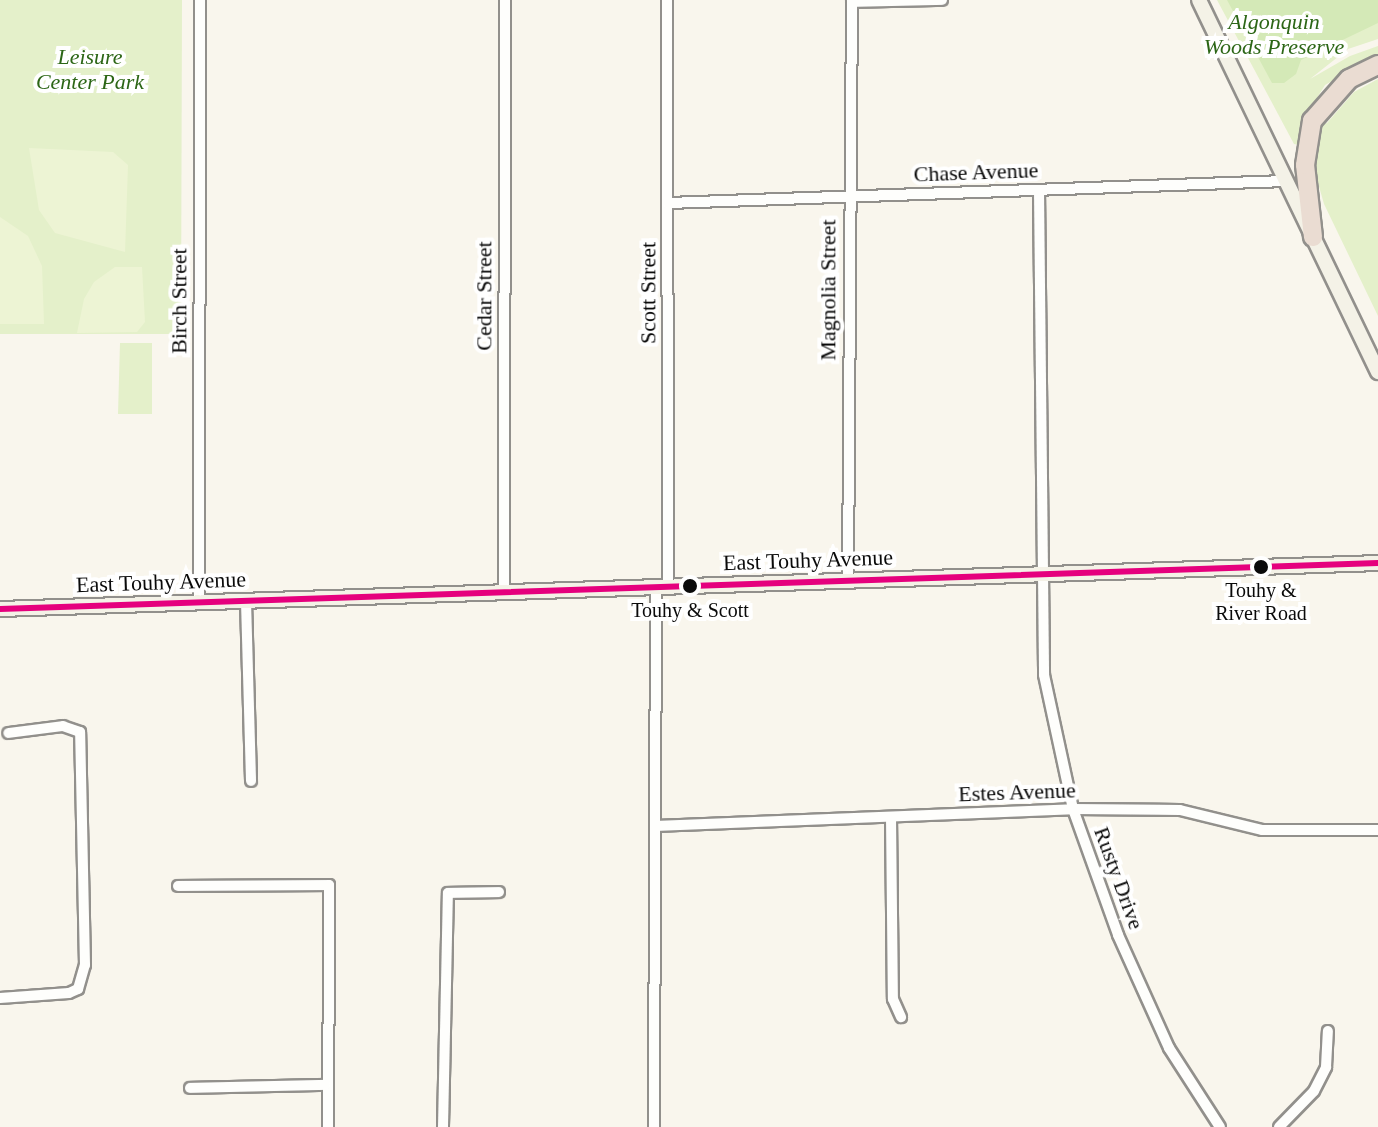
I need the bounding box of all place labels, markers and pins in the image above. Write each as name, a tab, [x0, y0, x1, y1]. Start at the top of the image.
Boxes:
marker: Touhy & River Road	[1253, 559, 1269, 575]
marker: Touhy & Scott	[682, 578, 698, 594]
place label: Touhy & River Road	[1215, 578, 1307, 625]
place label: Touhy & Scott	[631, 598, 749, 622]

